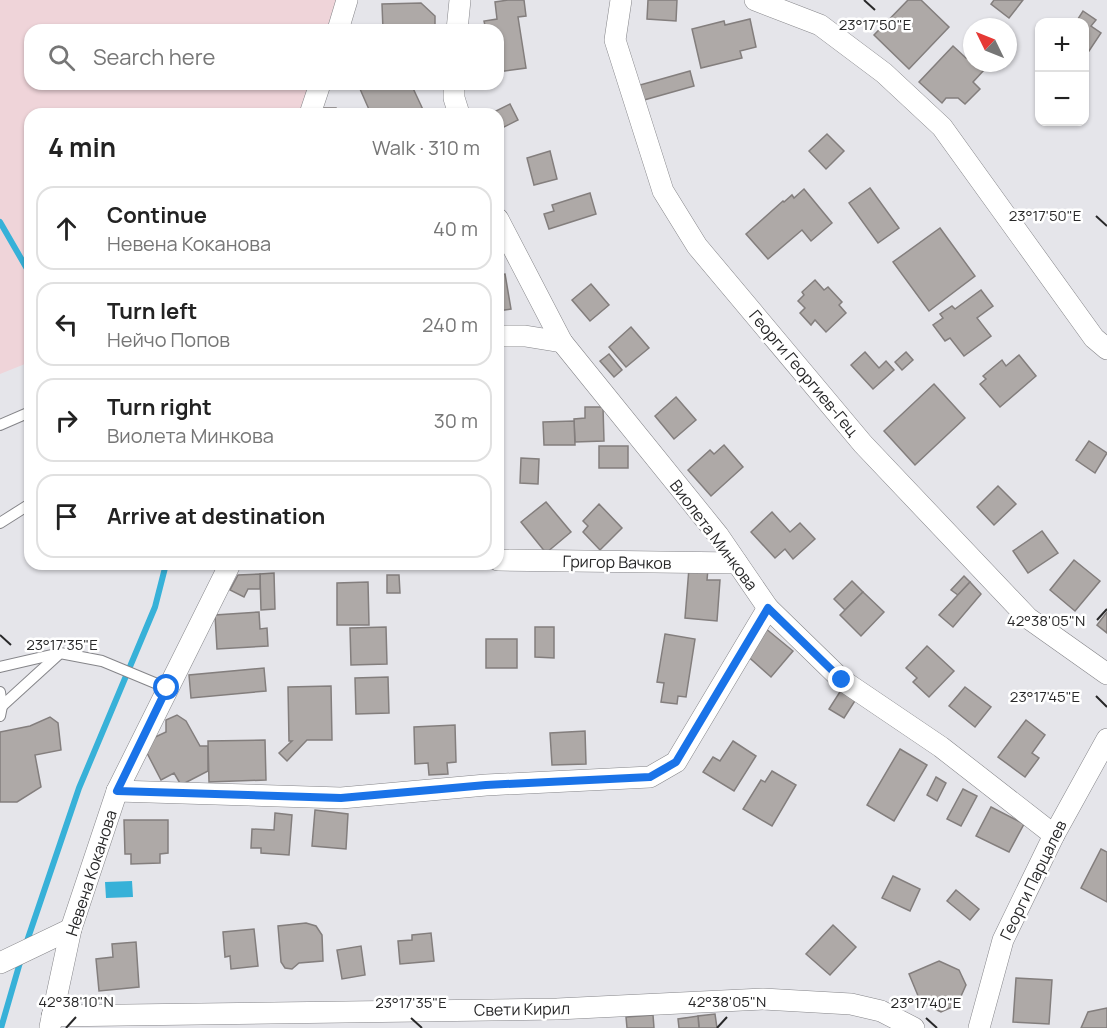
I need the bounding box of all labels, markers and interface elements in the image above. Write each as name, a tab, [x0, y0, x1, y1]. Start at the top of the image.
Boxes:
text: 23°17'50"E	[839, 14, 911, 35]
north arrow	[963, 18, 1017, 72]
map controls	[1035, 18, 1089, 126]
button: +	[1035, 18, 1089, 72]
search box	[24, 24, 504, 90]
icon: search	[45, 41, 78, 74]
text: Search here	[93, 42, 215, 72]
button: −	[1035, 72, 1089, 126]
text: 4 min	[48, 129, 116, 165]
text: Walk · 310 m	[372, 134, 480, 161]
text: Continue	[107, 200, 207, 230]
text: 23°17'50"E	[1009, 205, 1081, 226]
icon: ahead	[50, 212, 83, 245]
text: 40 m	[433, 215, 478, 242]
text: Невена Коканова	[107, 230, 271, 257]
text: Turn left	[107, 296, 197, 326]
street label: Георги Георгиев-Гец	[745, 305, 864, 441]
icon: left	[50, 308, 83, 341]
text: 240 m	[422, 311, 478, 338]
text: Нейчо Попов	[107, 326, 230, 353]
text: Turn right	[107, 392, 212, 422]
icon: right	[50, 404, 83, 437]
text: 30 m	[434, 407, 478, 434]
text: Виолета Минкова	[107, 422, 274, 449]
street label: Виолета Минкова	[665, 475, 763, 595]
icon: arrive	[50, 500, 83, 533]
text: Arrive at destination	[107, 501, 325, 531]
street label: Григор Вачков	[562, 550, 672, 574]
text: 42°38'05"N	[1007, 610, 1085, 631]
text: 23°17'35"E	[26, 634, 98, 655]
route end	[828, 666, 854, 692]
route start	[153, 674, 179, 700]
text: 23°17'45"E	[1010, 686, 1080, 707]
street label: Невена Коканова	[60, 807, 122, 939]
street label: Георги Парцалев	[994, 816, 1072, 944]
text: 42°38'10"N	[38, 991, 114, 1012]
text: 42°38'05"N	[688, 991, 766, 1012]
text: 23°17'35"E	[375, 992, 447, 1013]
text: 23°17'40"E	[891, 992, 961, 1013]
street label: Свети Кирил	[474, 997, 570, 1021]

